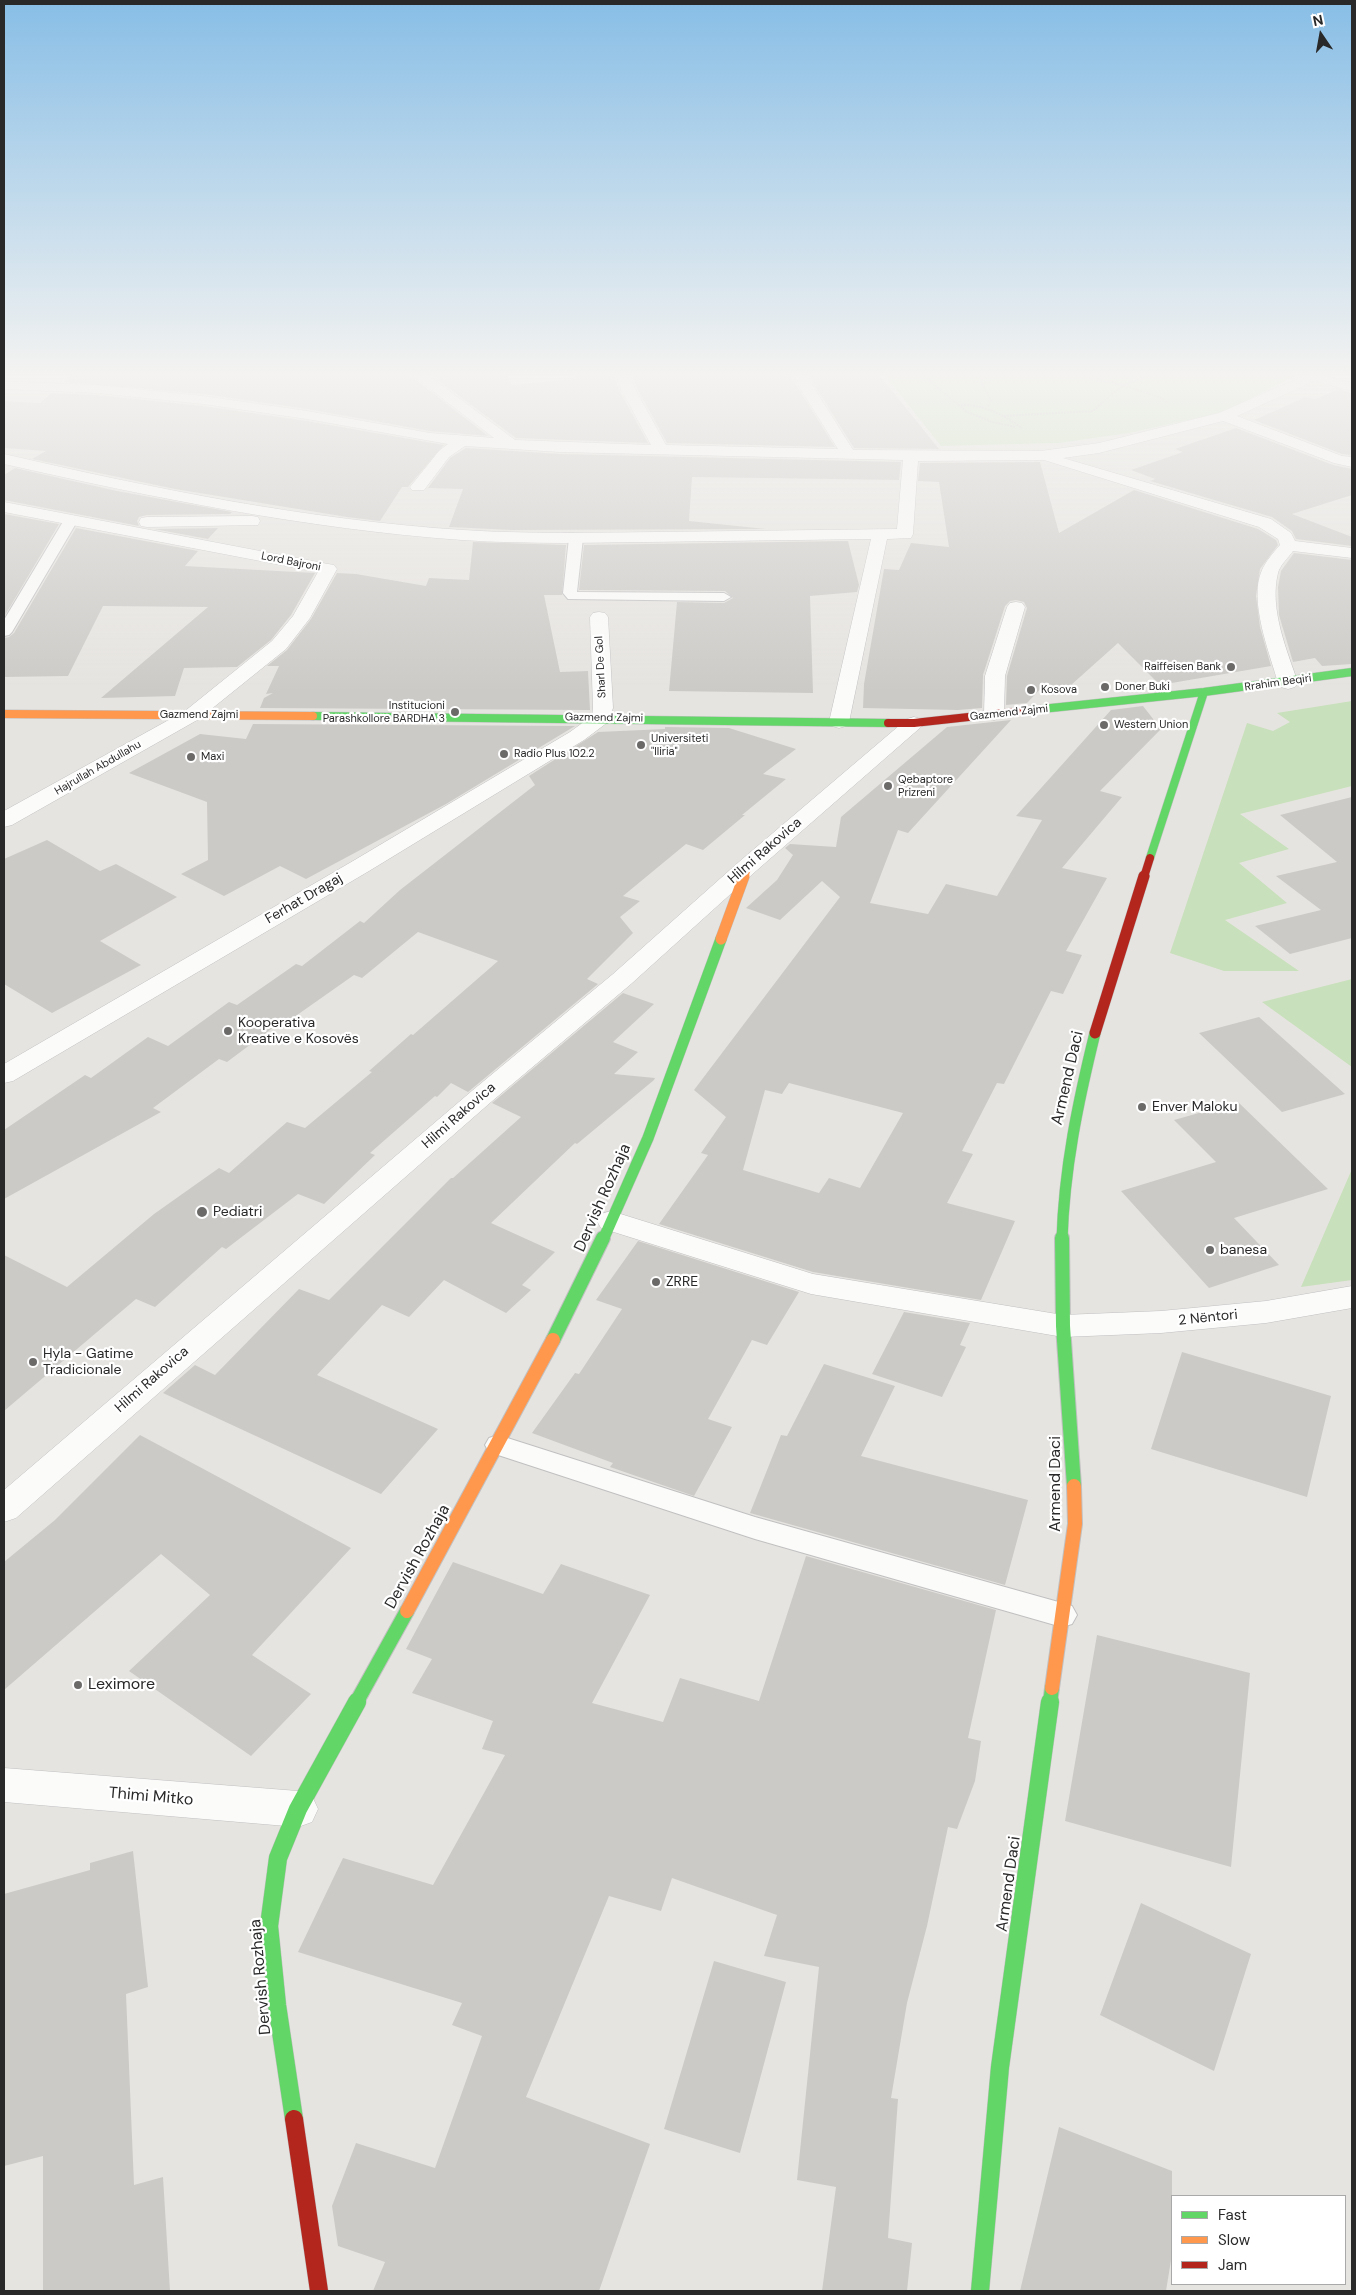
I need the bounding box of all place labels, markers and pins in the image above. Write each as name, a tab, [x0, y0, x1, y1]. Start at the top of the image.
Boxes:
place label: Raiffeisen Bank	[1144, 660, 1221, 674]
marker: Raiffeisen Bank	[1225, 661, 1237, 673]
place label: Doner Buki	[1115, 680, 1170, 694]
marker: Doner Buki	[1099, 681, 1111, 693]
place label: Kosova	[1041, 683, 1077, 697]
marker: Kosova	[1025, 684, 1037, 696]
place label: Institucioni Parashkollore BARDHA 3	[323, 699, 445, 725]
marker: Institucioni Parashkollore BARDHA 3	[449, 706, 461, 718]
place label: Western Union	[1114, 718, 1188, 732]
marker: Western Union	[1098, 719, 1110, 731]
place label: Universiteti "Iliria"	[651, 732, 708, 758]
marker: Universiteti "Iliria"	[635, 739, 647, 751]
place label: Radio Plus 102.2	[514, 747, 595, 761]
marker: Radio Plus 102.2	[498, 748, 510, 760]
place label: Maxi	[201, 750, 224, 764]
marker: Maxi	[185, 751, 197, 763]
place label: Qebaptore Prizreni	[898, 773, 953, 799]
marker: Qebaptore Prizreni	[882, 780, 894, 792]
place label: Kooperativa Kreative e Kosovës	[238, 1015, 359, 1048]
marker: Kooperativa Kreative e Kosovës	[222, 1025, 234, 1037]
place label: Enver Maloku	[1152, 1099, 1238, 1115]
marker: Enver Maloku	[1136, 1101, 1148, 1113]
place label: Pediatri	[213, 1204, 262, 1220]
marker: Pediatri	[195, 1205, 209, 1219]
place label: banesa	[1220, 1242, 1267, 1258]
marker: banesa	[1204, 1244, 1216, 1256]
place label: ZRRE	[666, 1274, 698, 1290]
marker: ZRRE	[650, 1276, 662, 1288]
place label: Hyla - Gatime Tradicionale	[43, 1346, 133, 1378]
marker: Hyla - Gatime Tradicionale	[27, 1356, 39, 1368]
place label: Leximore	[88, 1675, 155, 1695]
marker: Leximore	[72, 1679, 84, 1691]

